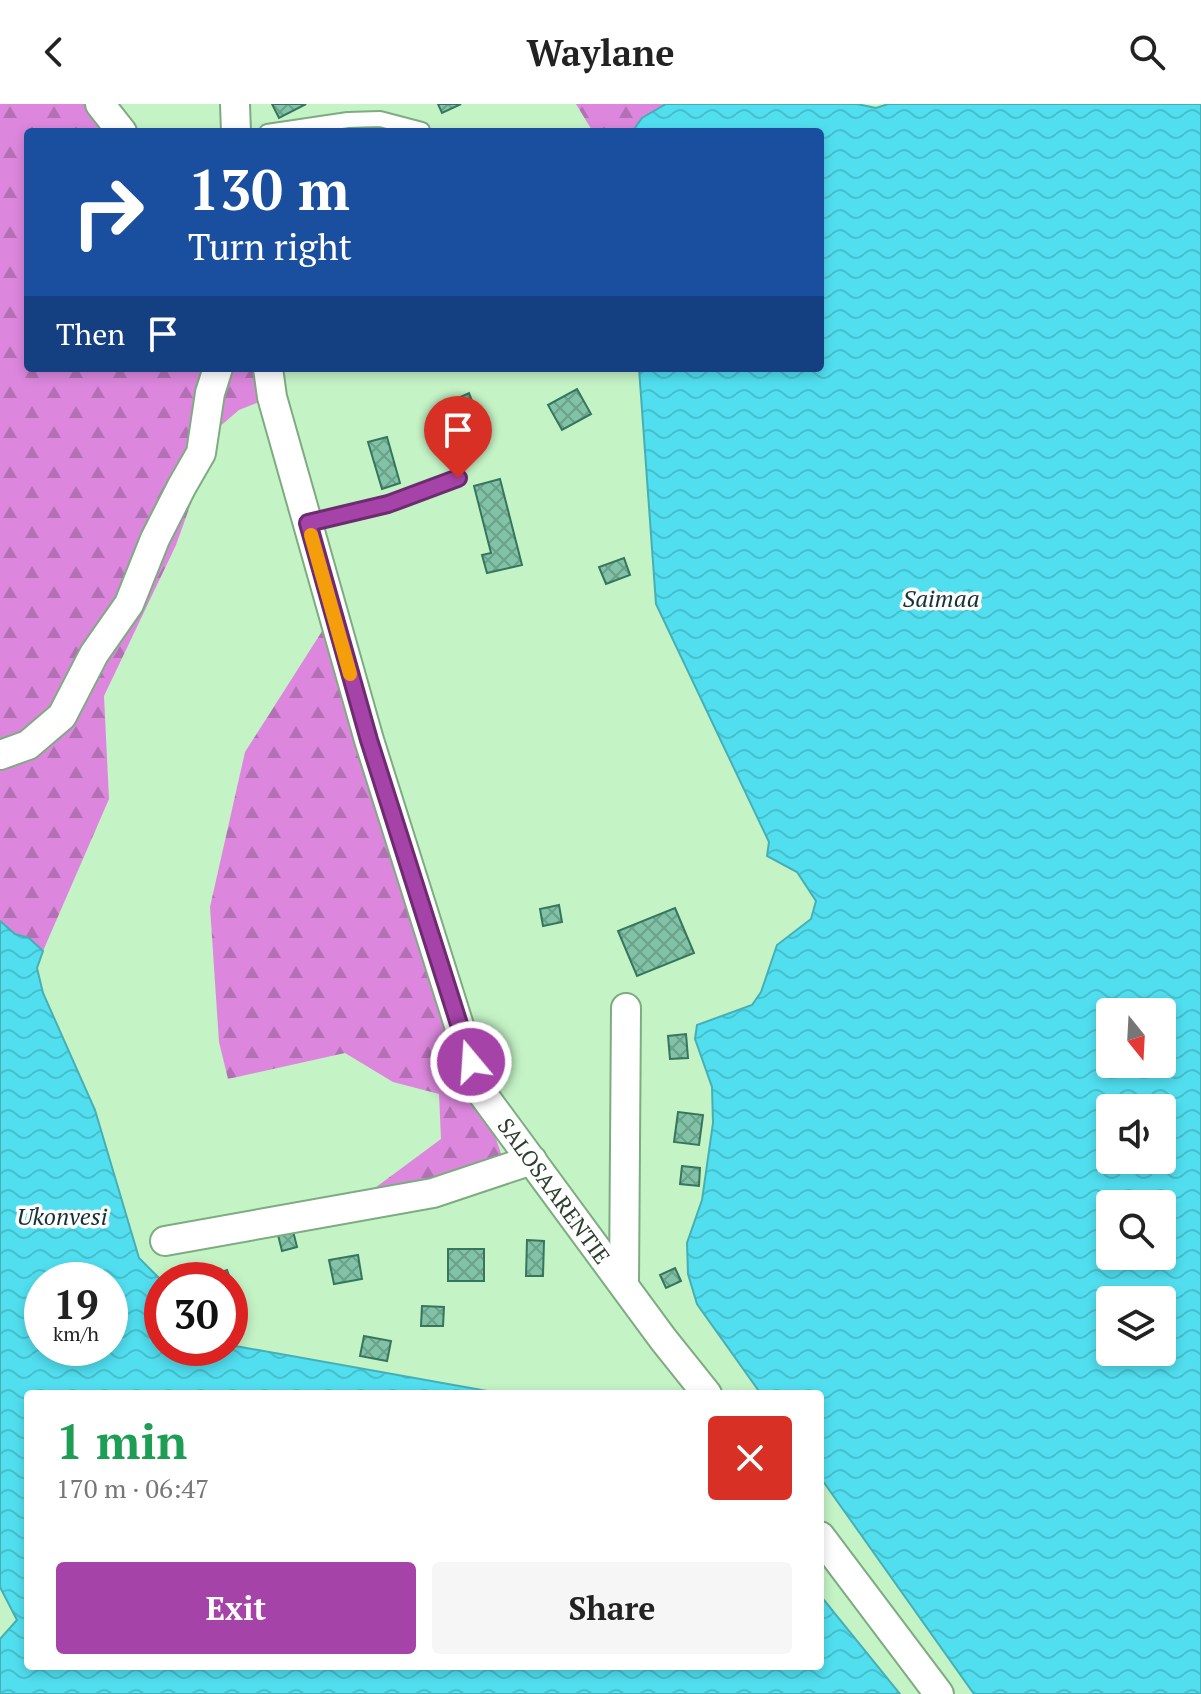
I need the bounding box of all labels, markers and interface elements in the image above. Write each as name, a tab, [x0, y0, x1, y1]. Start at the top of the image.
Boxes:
text: Waylane	[526, 29, 675, 76]
icon: back	[32, 30, 76, 74]
icon: search	[1125, 30, 1169, 74]
text: 130 m	[188, 152, 350, 226]
icon: right	[56, 160, 160, 264]
text: Turn right	[188, 223, 352, 270]
icon: arrive	[141, 312, 185, 356]
text: Then	[56, 314, 125, 354]
pin	[424, 396, 492, 478]
icon: arrive	[436, 408, 480, 452]
water label: Saimaa	[902, 582, 980, 614]
north arrow	[1096, 998, 1176, 1078]
map controls	[1096, 998, 1176, 1366]
position arrow	[429, 1020, 513, 1104]
button: sound	[1096, 1094, 1176, 1174]
street label: SALOSAARENTIE	[492, 1112, 617, 1269]
button: search	[1096, 1190, 1176, 1270]
water label: Ukonvesi	[17, 1200, 108, 1232]
speed limit sign: 30	[144, 1262, 248, 1366]
text: 19	[53, 1277, 99, 1330]
button: layers	[1096, 1286, 1176, 1366]
text: km/h	[53, 1320, 99, 1347]
text: 1 min	[56, 1409, 187, 1473]
button: close	[708, 1416, 792, 1500]
text: 170 m · 06:47	[56, 1471, 209, 1505]
button: Exit	[56, 1562, 416, 1654]
button: Share	[432, 1562, 792, 1654]

